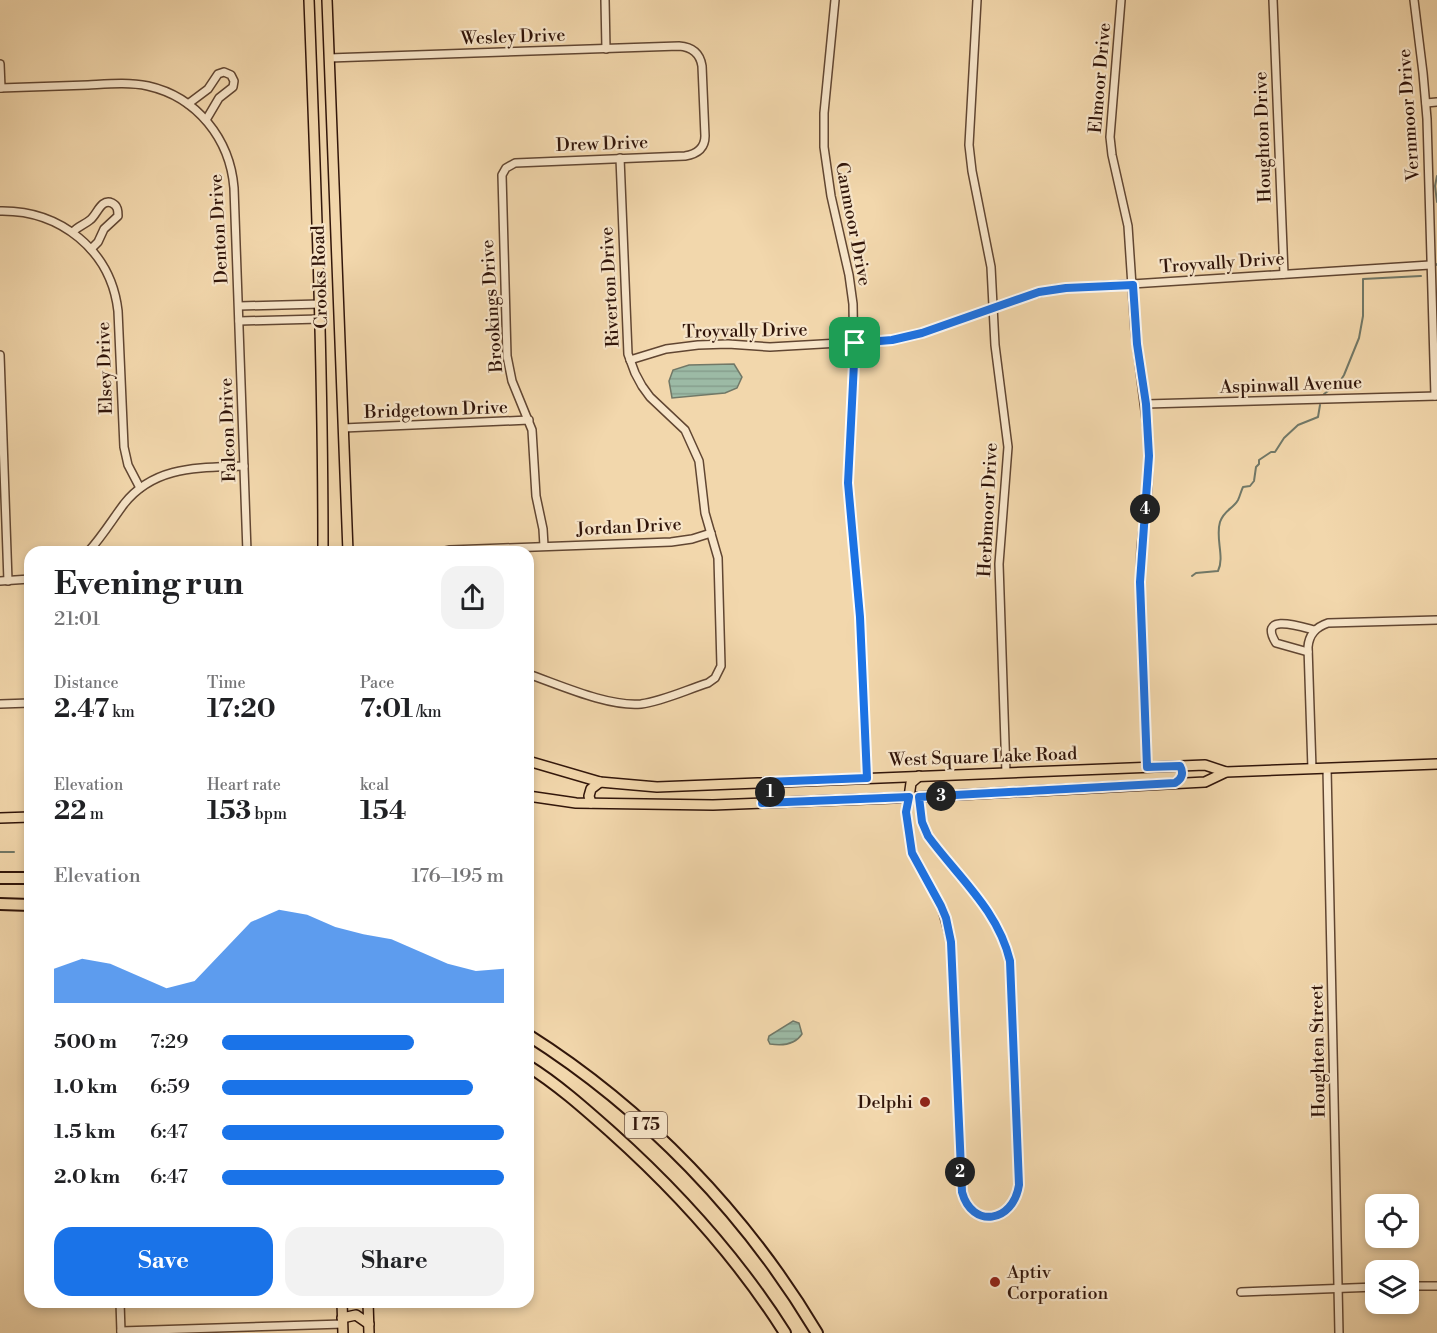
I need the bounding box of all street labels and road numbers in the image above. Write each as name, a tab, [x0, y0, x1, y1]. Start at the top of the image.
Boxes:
street label: Elmoor Drive	[1084, 22, 1116, 134]
street label: Wesley Drive	[459, 24, 566, 50]
street label: Vernmoor Drive	[1393, 48, 1425, 183]
street label: Houghton Drive	[1249, 71, 1277, 203]
street label: Drew Drive	[555, 131, 649, 157]
street label: Canmoor Drive	[830, 160, 876, 288]
street label: Denton Drive	[205, 173, 233, 285]
street label: Crooks Road	[307, 224, 333, 329]
street label: Riverton Drive	[595, 226, 625, 348]
street label: Brookings Drive	[476, 239, 508, 374]
street label: Troyvally Drive	[1159, 247, 1285, 279]
street label: Troyvally Drive	[682, 318, 808, 344]
street label: Elsey Drive	[92, 321, 118, 415]
street label: Aspinwall Avenue	[1218, 371, 1363, 399]
street label: Falcon Drive	[215, 377, 241, 483]
street label: Bridgetown Drive	[363, 396, 508, 424]
street label: Herbmoor Drive	[973, 442, 1003, 578]
street label: Jordan Drive	[575, 513, 682, 541]
street label: West Square Lake Road	[887, 742, 1078, 772]
street label: Houghten Street	[1305, 983, 1331, 1118]
road number: I 75	[625, 1112, 667, 1138]

